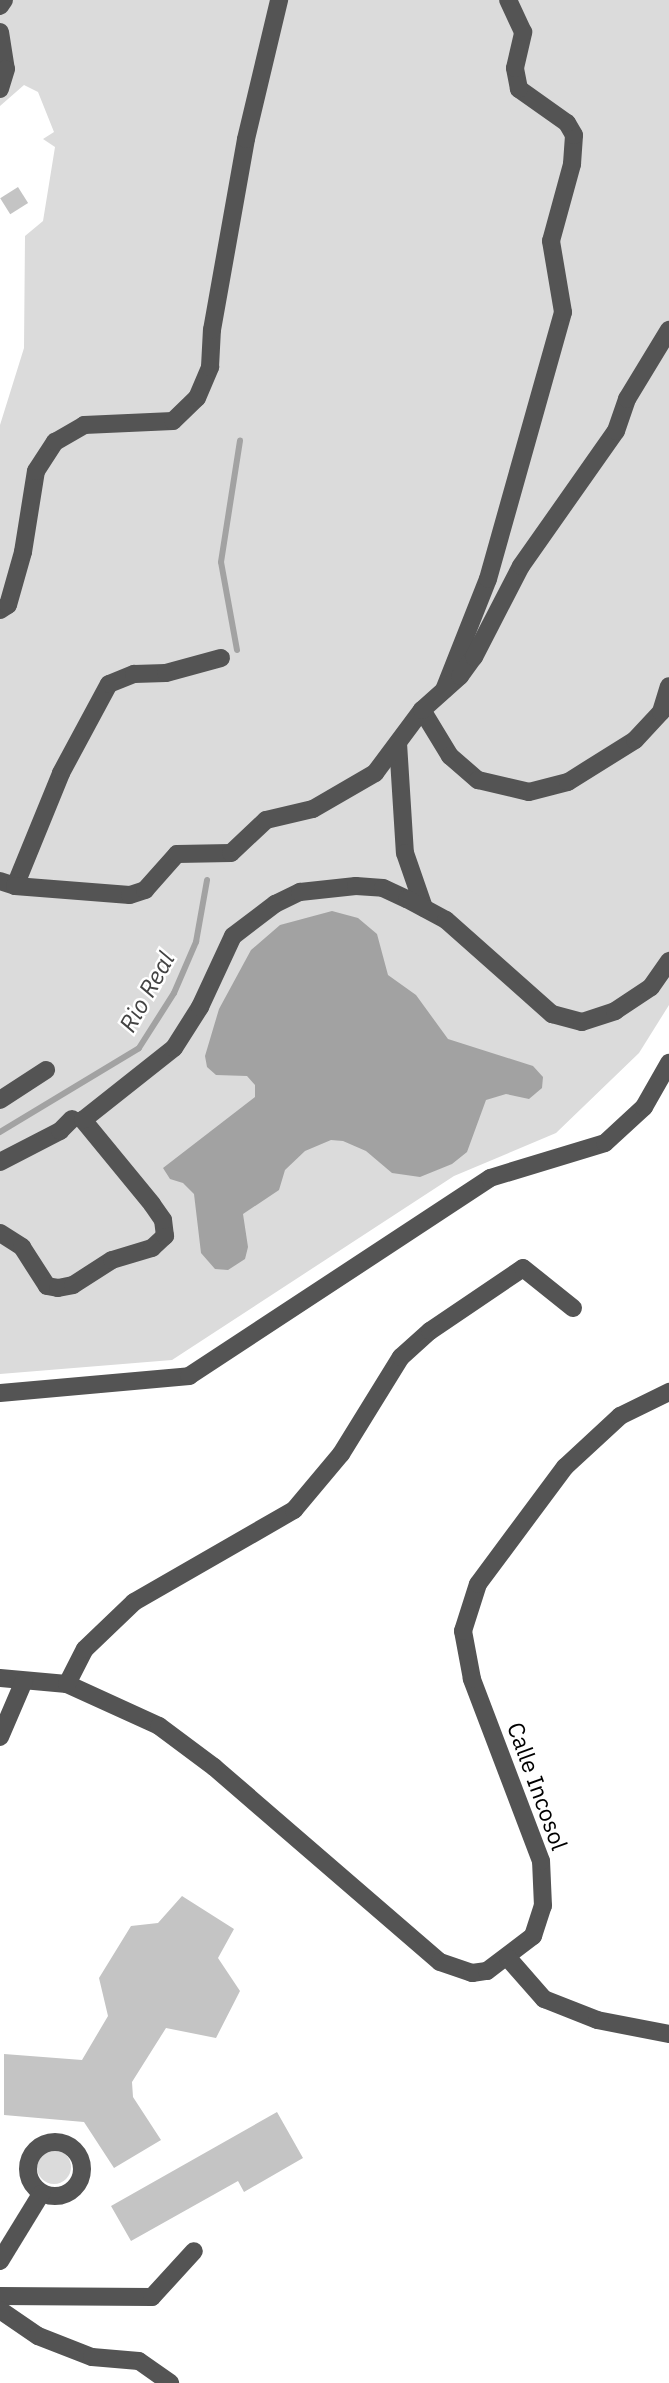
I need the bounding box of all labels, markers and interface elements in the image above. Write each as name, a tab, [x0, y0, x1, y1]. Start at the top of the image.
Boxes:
water label: Rio Real	[113, 947, 181, 1037]
street label: Calle Incosol	[502, 1718, 574, 1854]

